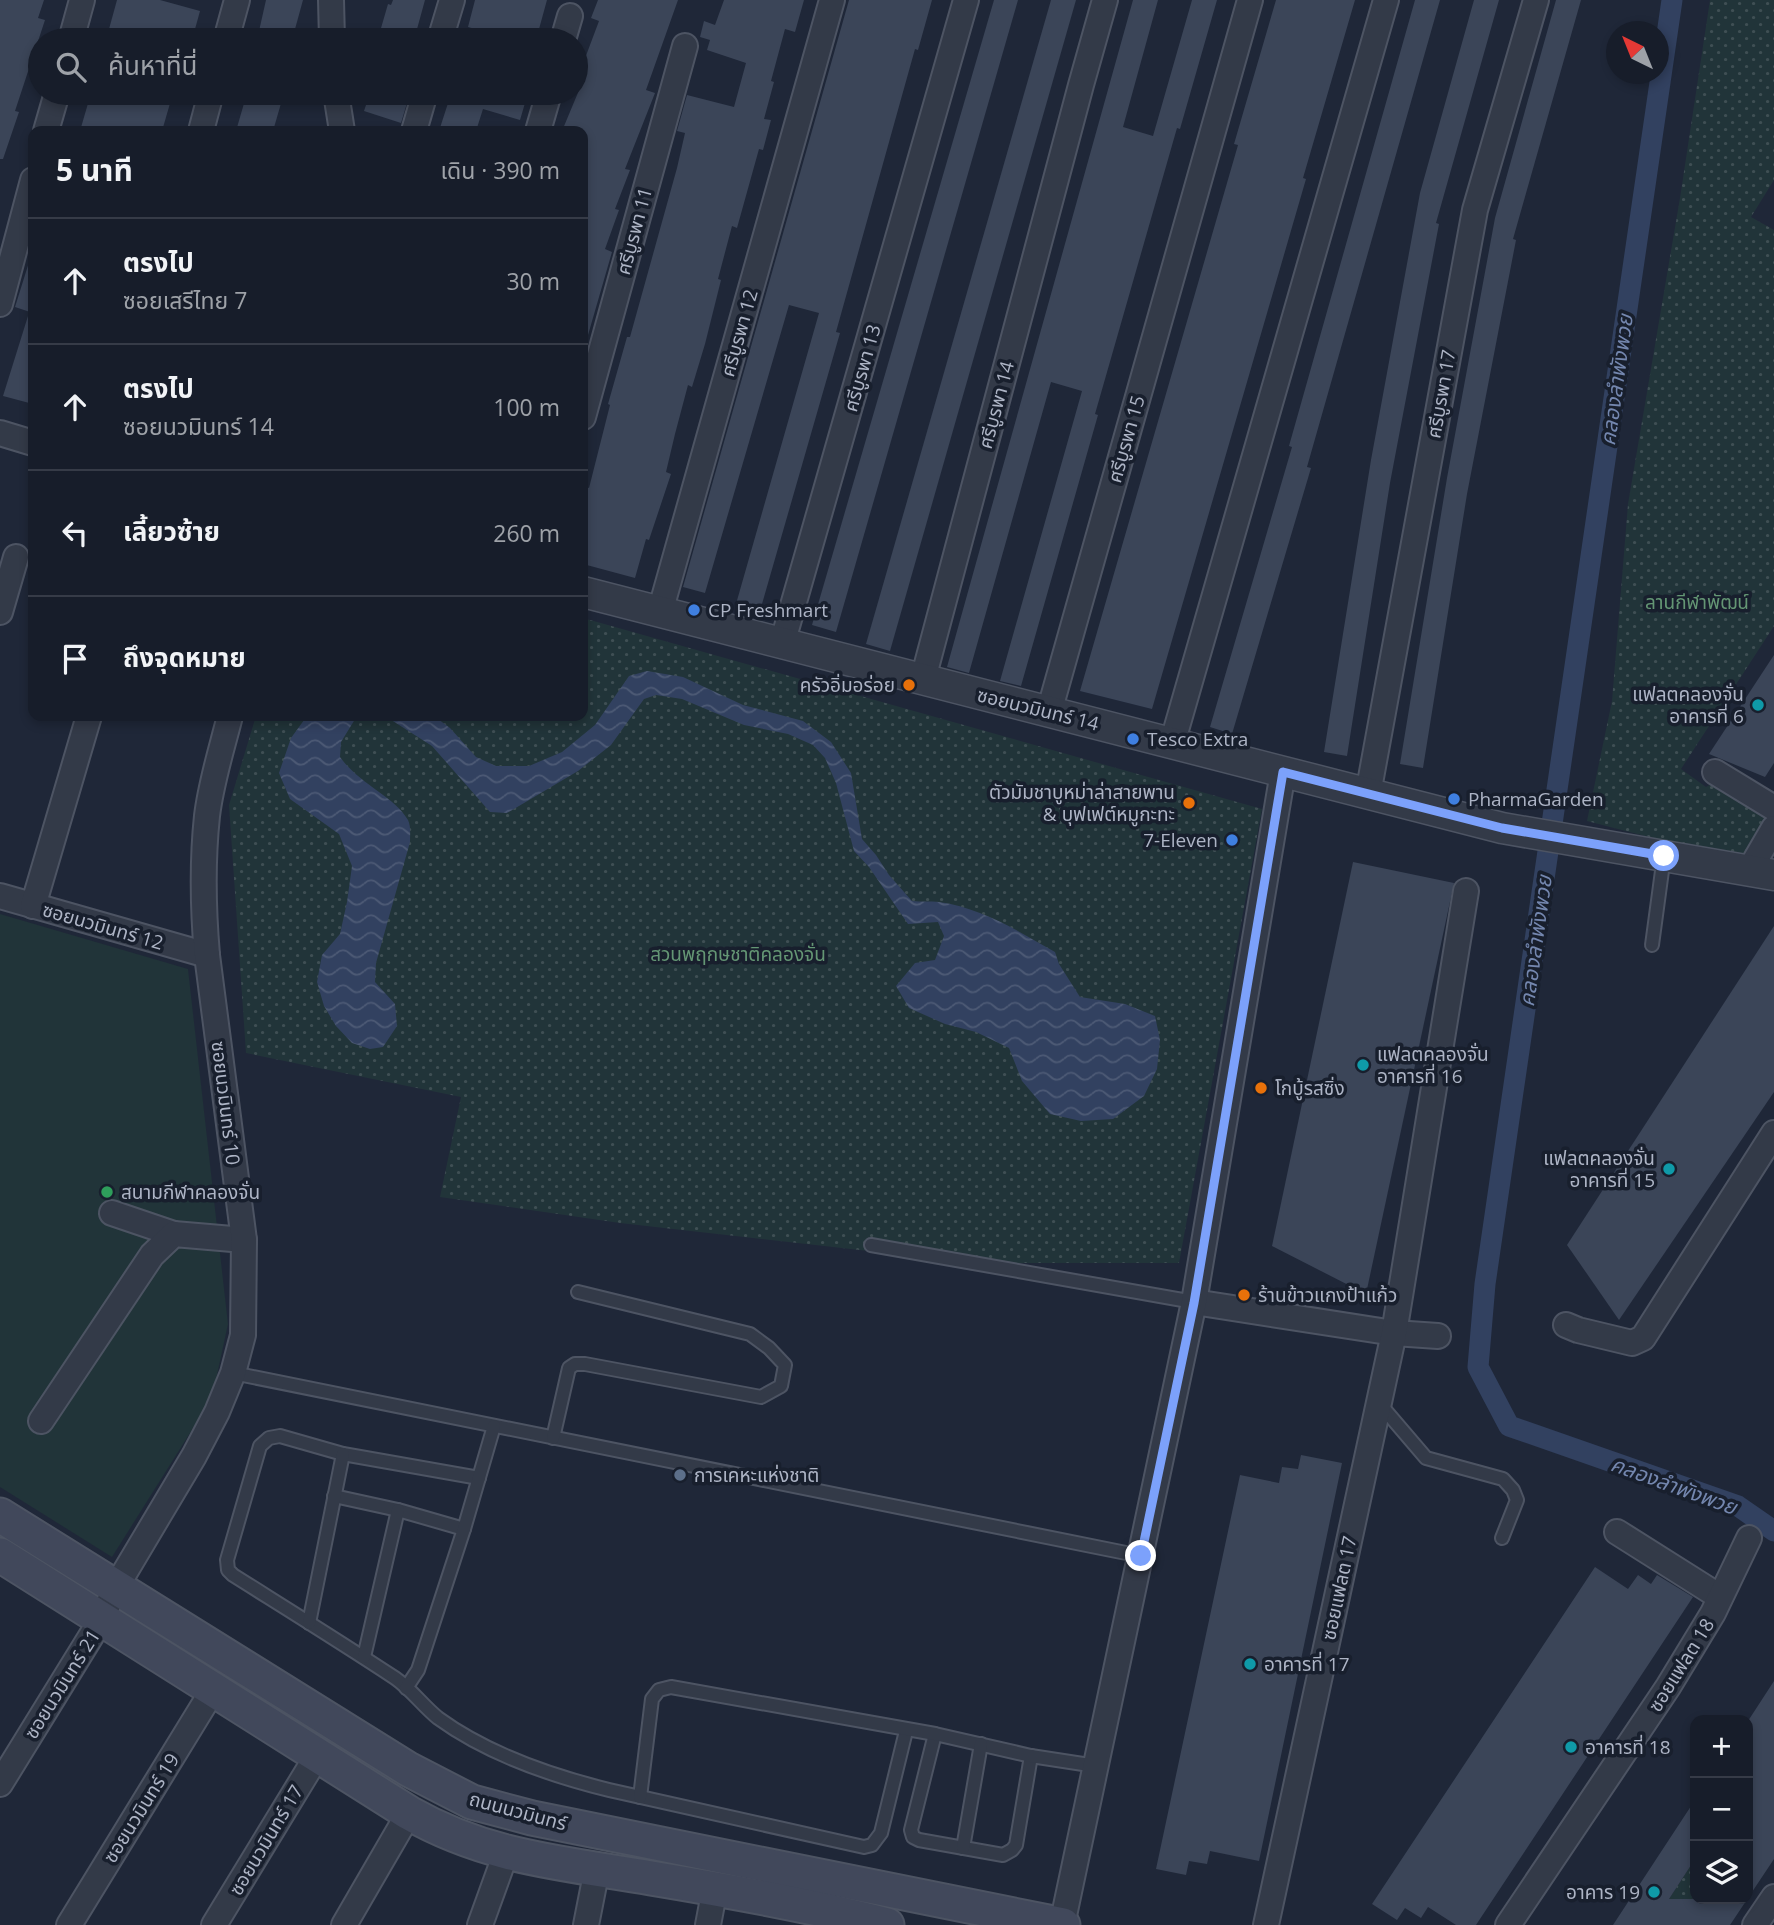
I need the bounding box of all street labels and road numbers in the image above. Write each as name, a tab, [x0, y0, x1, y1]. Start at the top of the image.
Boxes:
street label: ศรีบูรพา 11	[610, 184, 658, 278]
street label: ศรีบูรพา 12	[714, 286, 764, 380]
street label: ศรีบูรพา 13	[837, 321, 887, 415]
street label: ศรีบูรพา 17	[1420, 348, 1462, 440]
street label: ศรีบูรพา 14	[972, 358, 1020, 452]
street label: ศรีบูรพา 15	[1101, 392, 1151, 486]
street label: ซอยนวมินทร์ 14	[974, 681, 1102, 737]
street label: ซอยนวมินทร์ 12	[40, 896, 166, 956]
street label: ซอยนวมินทร์ 10	[206, 1040, 246, 1166]
street label: ซอยแฟลต 17	[1315, 1534, 1363, 1642]
street label: ซอยแฟลต 18	[1642, 1613, 1720, 1717]
street label: ซอยนวมินทร์ 21	[18, 1624, 106, 1744]
street label: ซอยนวมินทร์ 19	[97, 1748, 185, 1868]
street label: ซอยนวมินทร์ 17	[223, 1780, 309, 1900]
street label: ถนนนวมินทร์	[466, 1786, 571, 1837]

